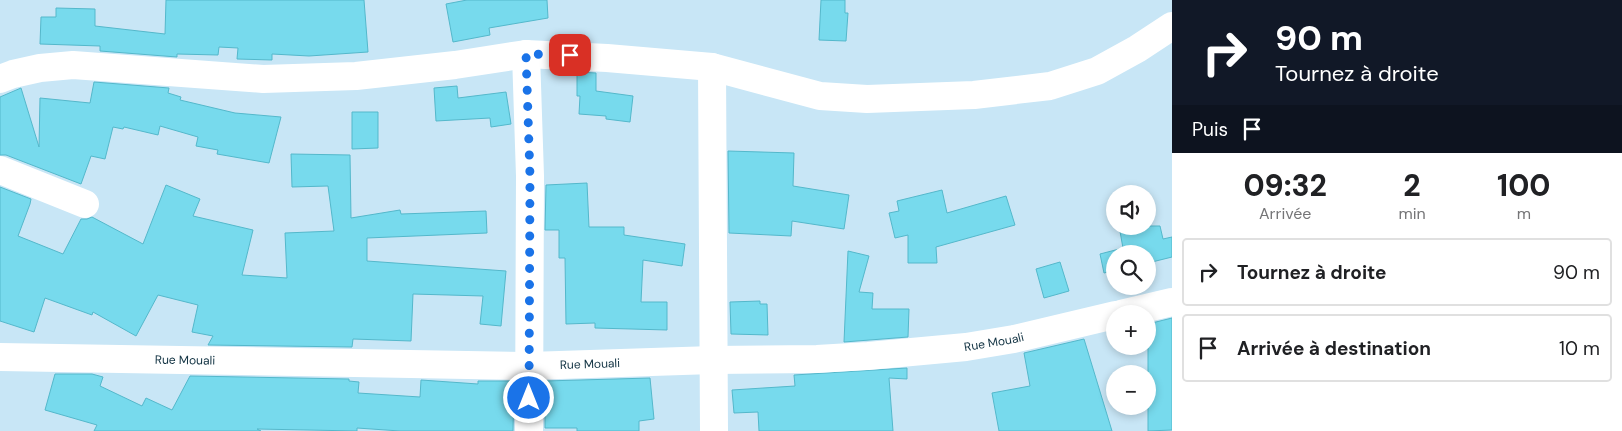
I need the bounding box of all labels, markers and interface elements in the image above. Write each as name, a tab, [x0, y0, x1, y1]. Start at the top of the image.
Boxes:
text: 90 m	[1275, 15, 1363, 61]
icon: right	[1192, 20, 1257, 85]
pin	[549, 34, 591, 76]
icon: arrive	[556, 41, 584, 69]
text: Tournez à droite	[1275, 59, 1439, 88]
icon: arrive	[1238, 115, 1266, 143]
text: Puis	[1192, 117, 1228, 142]
text: 09:32	[1243, 166, 1327, 205]
text: 2	[1403, 166, 1421, 205]
text: 100	[1497, 166, 1551, 205]
map controls	[1106, 185, 1156, 415]
button: sound	[1106, 185, 1156, 235]
text: Arrivée	[1259, 203, 1311, 224]
text: min	[1398, 203, 1426, 224]
text: m	[1517, 203, 1531, 224]
button: search	[1106, 245, 1156, 295]
icon: right	[1194, 258, 1222, 286]
text: Tournez à droite	[1237, 260, 1387, 285]
text: 90 m	[1553, 260, 1600, 285]
button: +	[1106, 305, 1156, 355]
street label: Rue Mouali	[963, 329, 1025, 355]
icon: arrive	[1194, 334, 1222, 362]
text: Arrivée à destination	[1237, 336, 1431, 361]
text: 10 m	[1559, 336, 1600, 361]
street label: Rue Mouali	[155, 352, 215, 369]
street label: Rue Mouali	[560, 355, 620, 373]
button: −	[1106, 365, 1156, 415]
position arrow	[502, 371, 554, 423]

